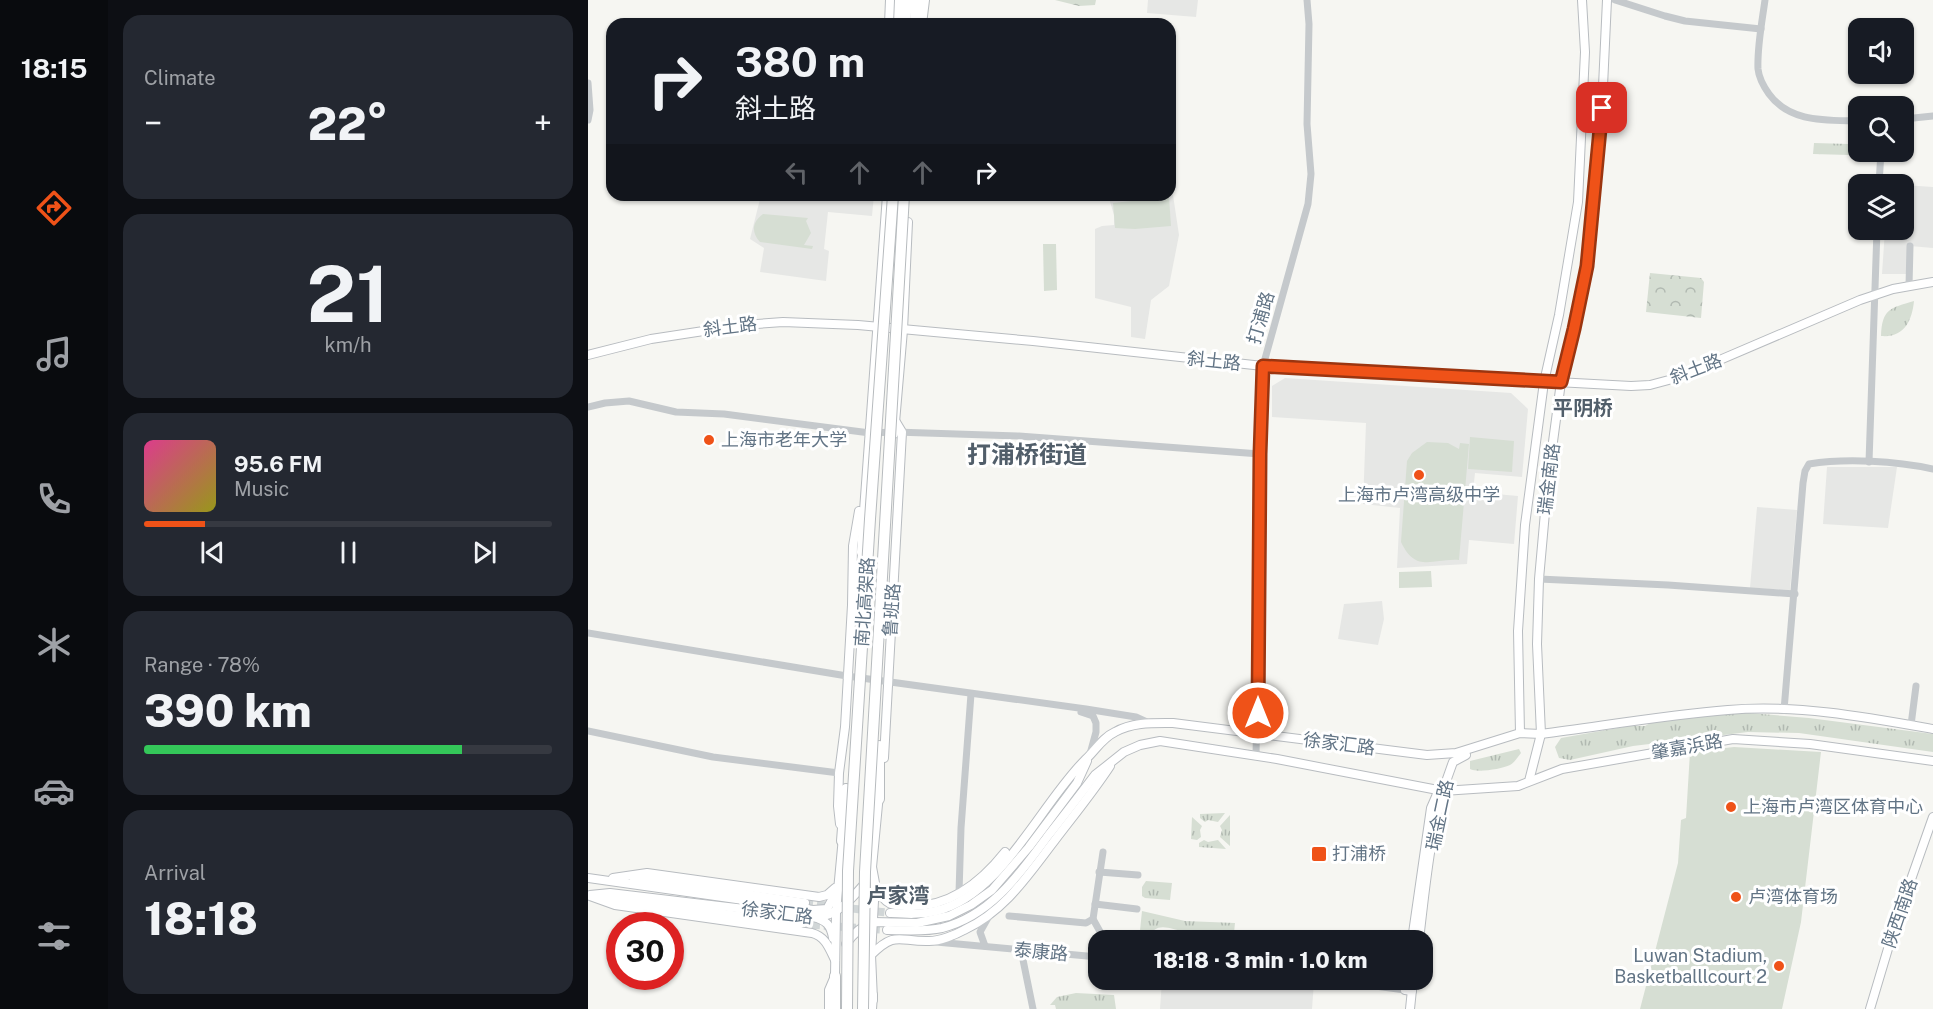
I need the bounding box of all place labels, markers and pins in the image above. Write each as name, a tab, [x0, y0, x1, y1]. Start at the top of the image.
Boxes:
pin	[1576, 82, 1627, 133]
place label: 上海市老年大学	[721, 429, 847, 450]
marker: 上海市老年大学	[702, 433, 716, 447]
marker: 上海市卢湾高级中学	[1412, 468, 1426, 482]
place label: 上海市卢湾高级中学	[1338, 484, 1500, 505]
place label: 上海市卢湾区体育中心	[1743, 796, 1923, 817]
marker: 上海市卢湾区体育中心	[1724, 800, 1738, 814]
place label: 打浦桥	[1332, 843, 1386, 864]
marker: 打浦桥	[1310, 845, 1328, 863]
place label: 卢湾体育场	[1748, 886, 1838, 907]
marker: 卢湾体育场	[1729, 890, 1743, 904]
place label: Luwan Stadium, Basketballlcourt 2	[1614, 945, 1767, 987]
marker: Luwan Stadium, Basketballlcourt 2	[1772, 959, 1786, 973]

